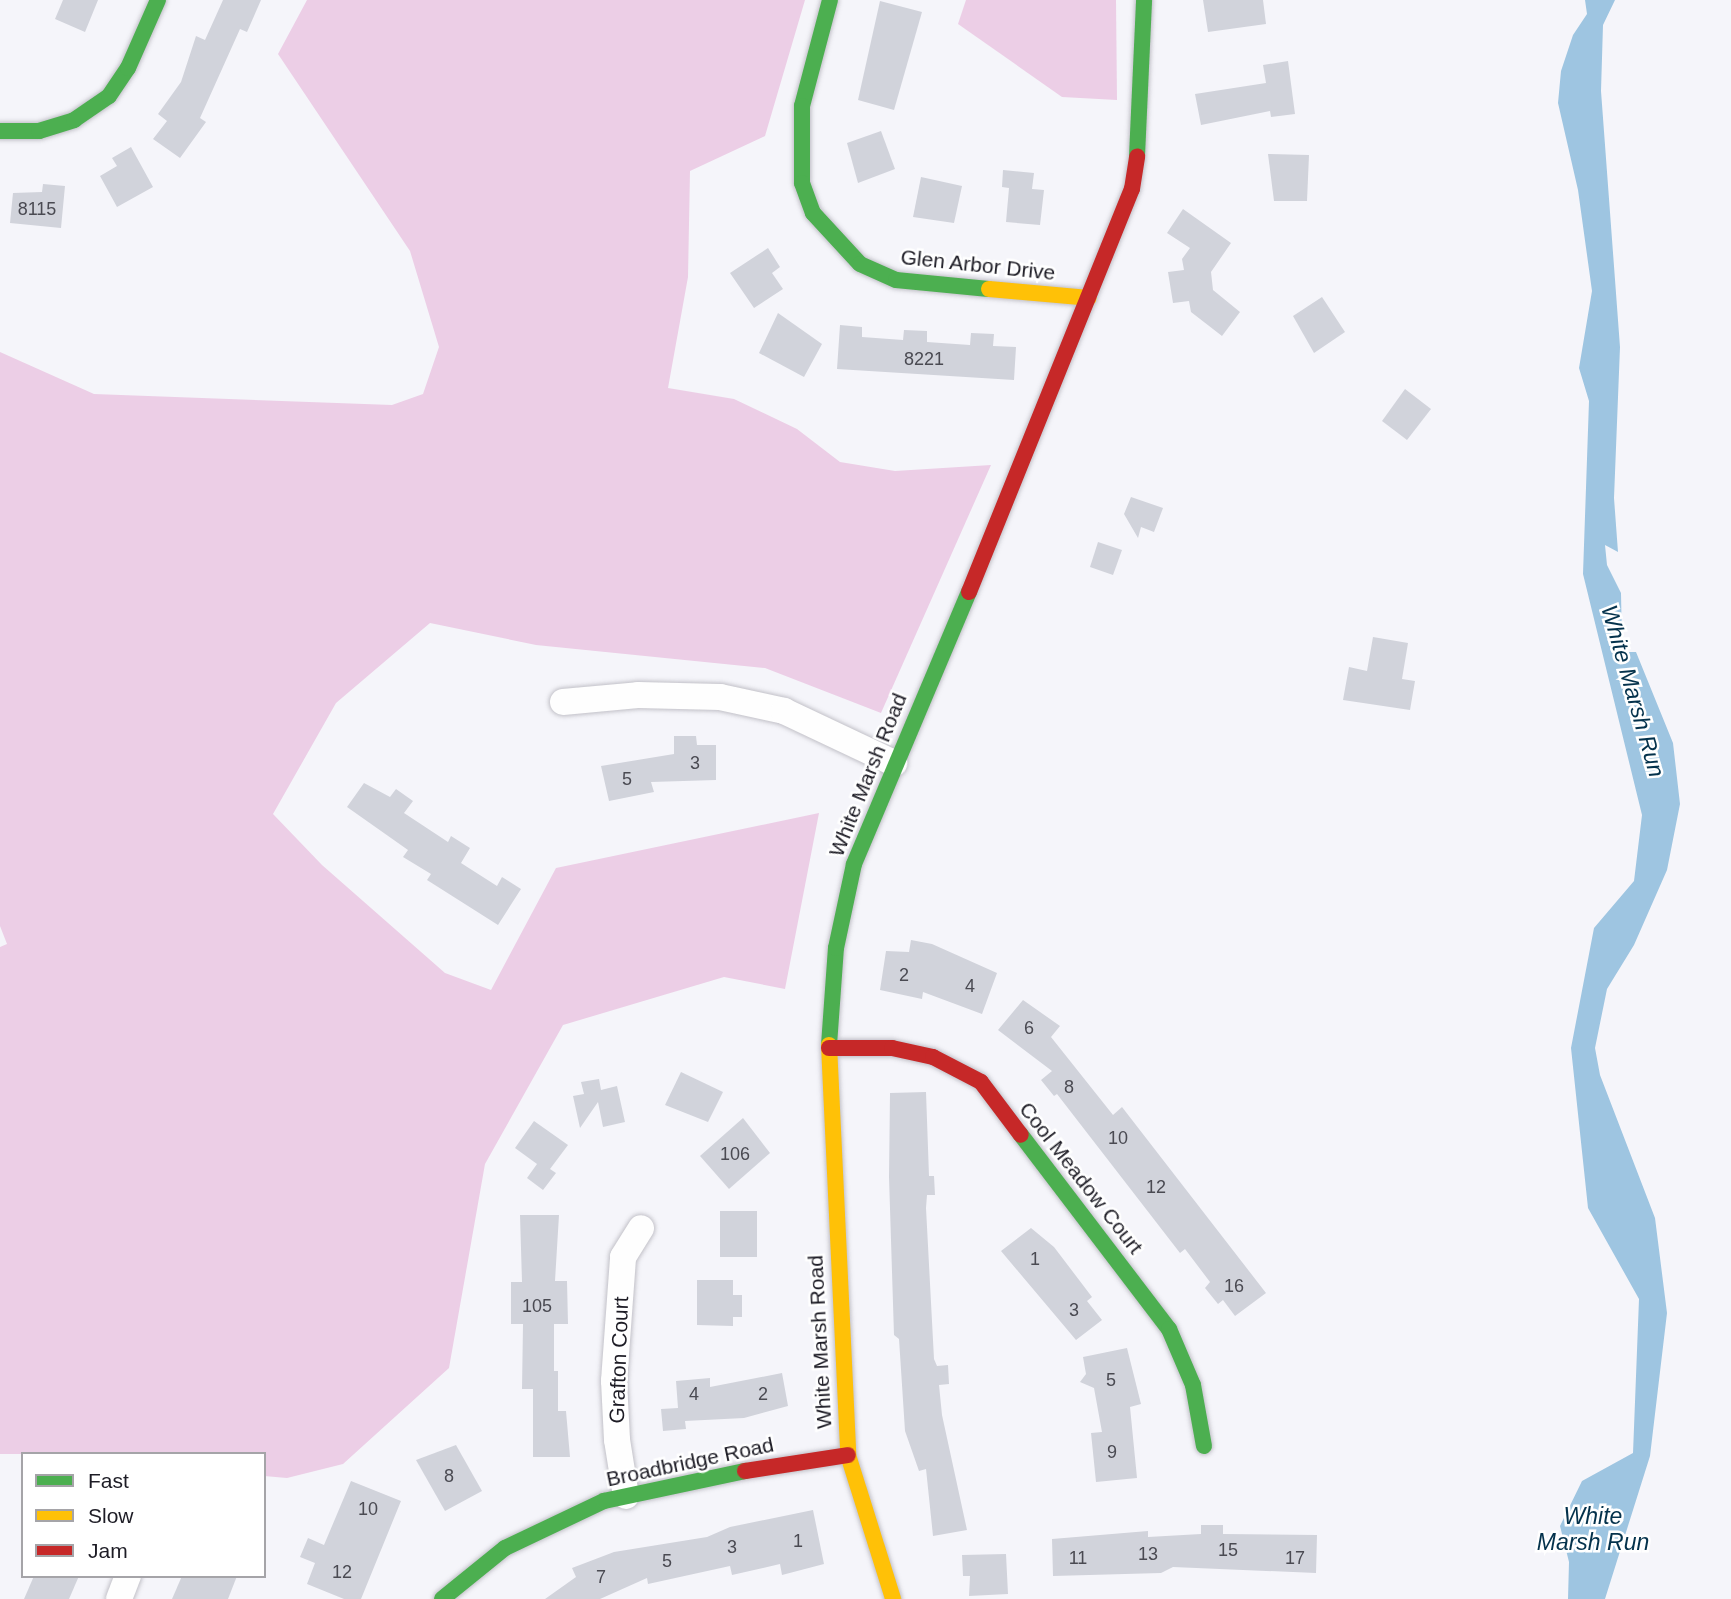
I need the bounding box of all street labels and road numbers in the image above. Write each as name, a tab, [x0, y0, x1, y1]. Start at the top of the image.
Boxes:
street label: Glen Arbor Drive	[899, 244, 1057, 286]
street label: White Marsh Road	[824, 690, 912, 860]
street label: Cool Meadow Court	[1014, 1097, 1148, 1259]
street label: White Marsh Road	[803, 1255, 837, 1429]
street label: Grafton Court	[604, 1296, 634, 1424]
street label: Broadbridge Road	[604, 1432, 776, 1492]

